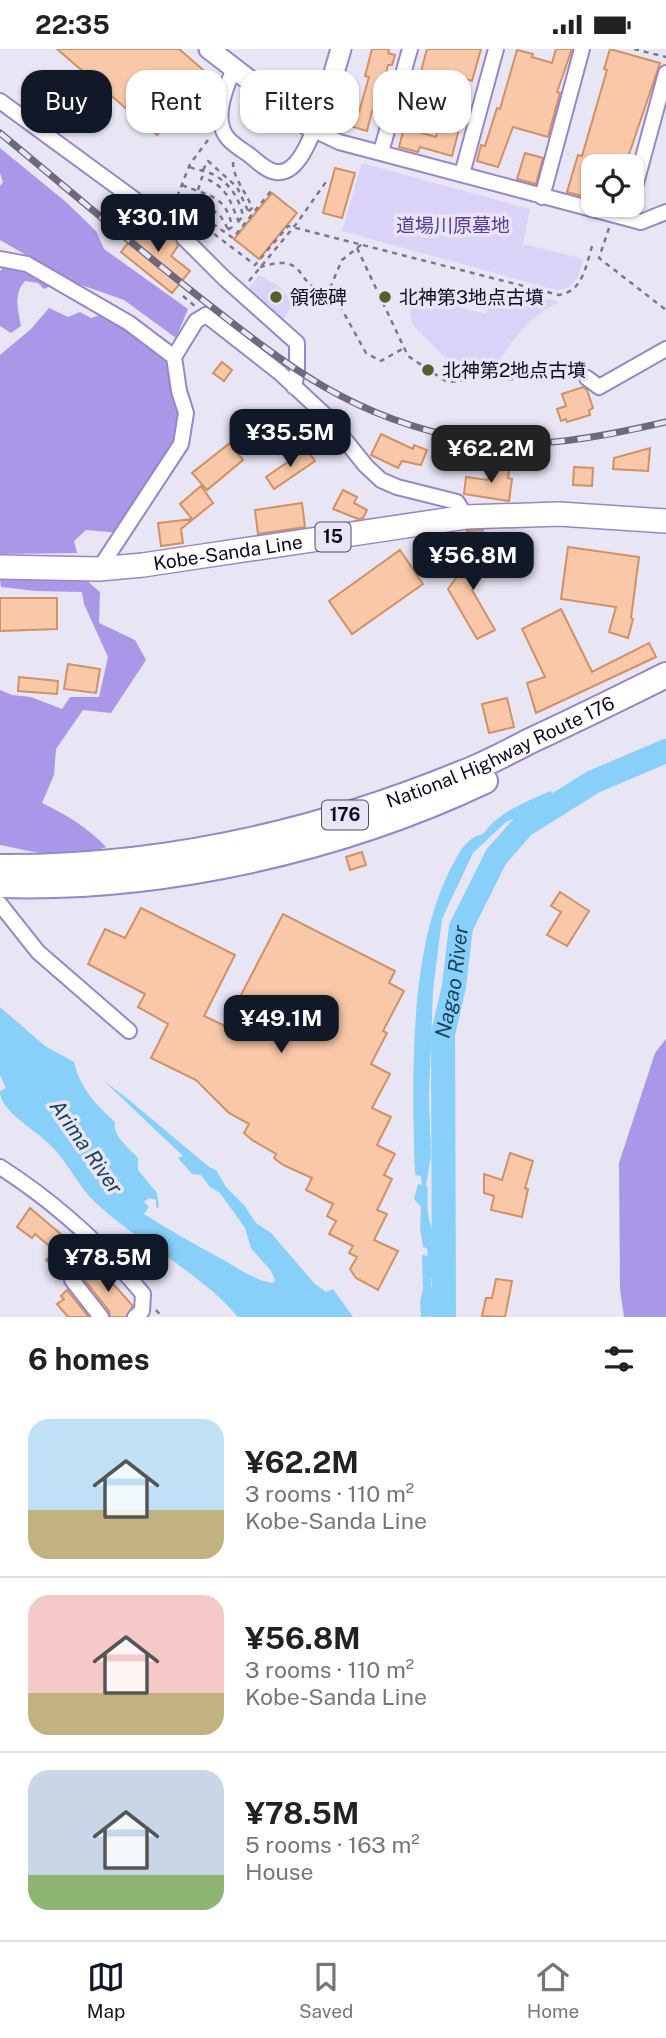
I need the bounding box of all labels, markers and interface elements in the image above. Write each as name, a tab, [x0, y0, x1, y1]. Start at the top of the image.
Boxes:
text: 22:35	[35, 9, 110, 40]
chip: Buy	[21, 70, 112, 133]
chip: Rent	[126, 70, 226, 133]
chip: Filters	[240, 70, 359, 133]
chip: New	[373, 70, 471, 133]
map controls	[581, 154, 644, 217]
button: locate	[581, 154, 644, 217]
pin: ¥30.1M	[101, 195, 215, 254]
text: ¥30.1M	[117, 203, 199, 230]
park label: 道場川原墓地	[396, 214, 510, 236]
place label: 領徳碑	[290, 286, 347, 308]
place label: 北神第3地点古墳	[399, 286, 544, 308]
marker: 領徳碑	[268, 289, 284, 305]
marker: 北神第3地点古墳	[377, 289, 393, 305]
place label: 北神第2地点古墳	[442, 359, 586, 381]
marker: 北神第2地点古墳	[420, 362, 436, 378]
pin: ¥35.5M	[233, 409, 347, 469]
text: ¥35.5M	[246, 418, 334, 445]
pin: ¥62.2M	[434, 425, 548, 485]
text: ¥62.2M	[447, 434, 535, 461]
road number: 15	[316, 523, 350, 551]
street label: Kobe-Sanda Line	[152, 530, 304, 574]
pin: ¥56.8M	[416, 533, 530, 592]
text: ¥56.8M	[429, 541, 517, 568]
street label: National Highway Route 176	[383, 691, 618, 812]
road number: 176	[322, 801, 368, 829]
water label: Nagao River	[429, 923, 473, 1041]
pin: ¥49.1M	[224, 995, 338, 1055]
text: ¥49.1M	[240, 1004, 322, 1031]
water label: Arima River	[45, 1095, 129, 1199]
pin: ¥78.5M	[51, 1235, 165, 1294]
text: ¥78.5M	[64, 1243, 152, 1270]
icon: filters	[600, 1340, 638, 1378]
text: 6 homes	[28, 1341, 150, 1377]
text: ¥62.2M	[245, 1444, 359, 1480]
icon: home	[84, 1447, 168, 1531]
text: 3 rooms · 110 m²	[245, 1480, 414, 1507]
text: Kobe-Sanda Line	[245, 1507, 427, 1534]
text: ¥56.8M	[245, 1620, 361, 1656]
icon: home	[84, 1623, 168, 1707]
text: 3 rooms · 110 m²	[245, 1656, 414, 1683]
text: Kobe-Sanda Line	[245, 1683, 427, 1710]
text: ¥78.5M	[245, 1795, 359, 1831]
icon: home	[84, 1798, 168, 1882]
text: 5 rooms · 163 m²	[245, 1831, 420, 1858]
text: House	[245, 1858, 313, 1885]
tab: Map	[87, 1958, 125, 2022]
tab: Saved	[299, 1958, 353, 2022]
tab: Home	[527, 1958, 579, 2022]

